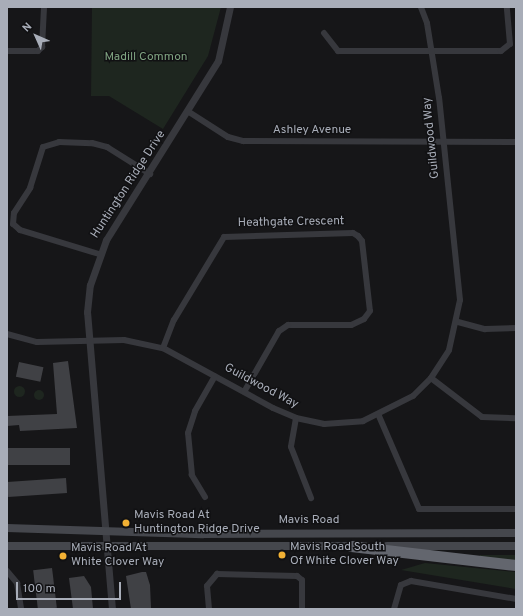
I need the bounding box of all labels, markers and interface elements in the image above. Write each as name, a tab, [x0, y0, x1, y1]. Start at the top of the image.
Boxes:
north arrow	[16, 16, 56, 56]
text: N	[20, 20, 35, 35]
park label: Madill Common	[104, 51, 188, 65]
street label: Guildwood Way	[421, 96, 443, 180]
street label: Ashley Avenue	[272, 124, 352, 138]
street label: Huntington Ridge Drive	[89, 128, 169, 242]
street label: Heathgate Crescent	[238, 215, 344, 231]
street label: Guildwood Way	[221, 361, 301, 413]
place label: Mavis Road At Huntington Ridge Drive	[134, 509, 260, 537]
street label: Mavis Road	[279, 514, 339, 528]
marker: Mavis Road At Huntington Ridge Drive	[121, 518, 131, 528]
place label: Mavis Road South Of White Clover Way	[290, 541, 399, 569]
place label: Mavis Road At White Clover Way	[71, 542, 165, 570]
marker: Mavis Road South Of White Clover Way	[277, 550, 287, 560]
marker: Mavis Road At White Clover Way	[58, 551, 68, 561]
scale bar	[18, 574, 123, 600]
text: 100 m	[23, 581, 56, 597]

